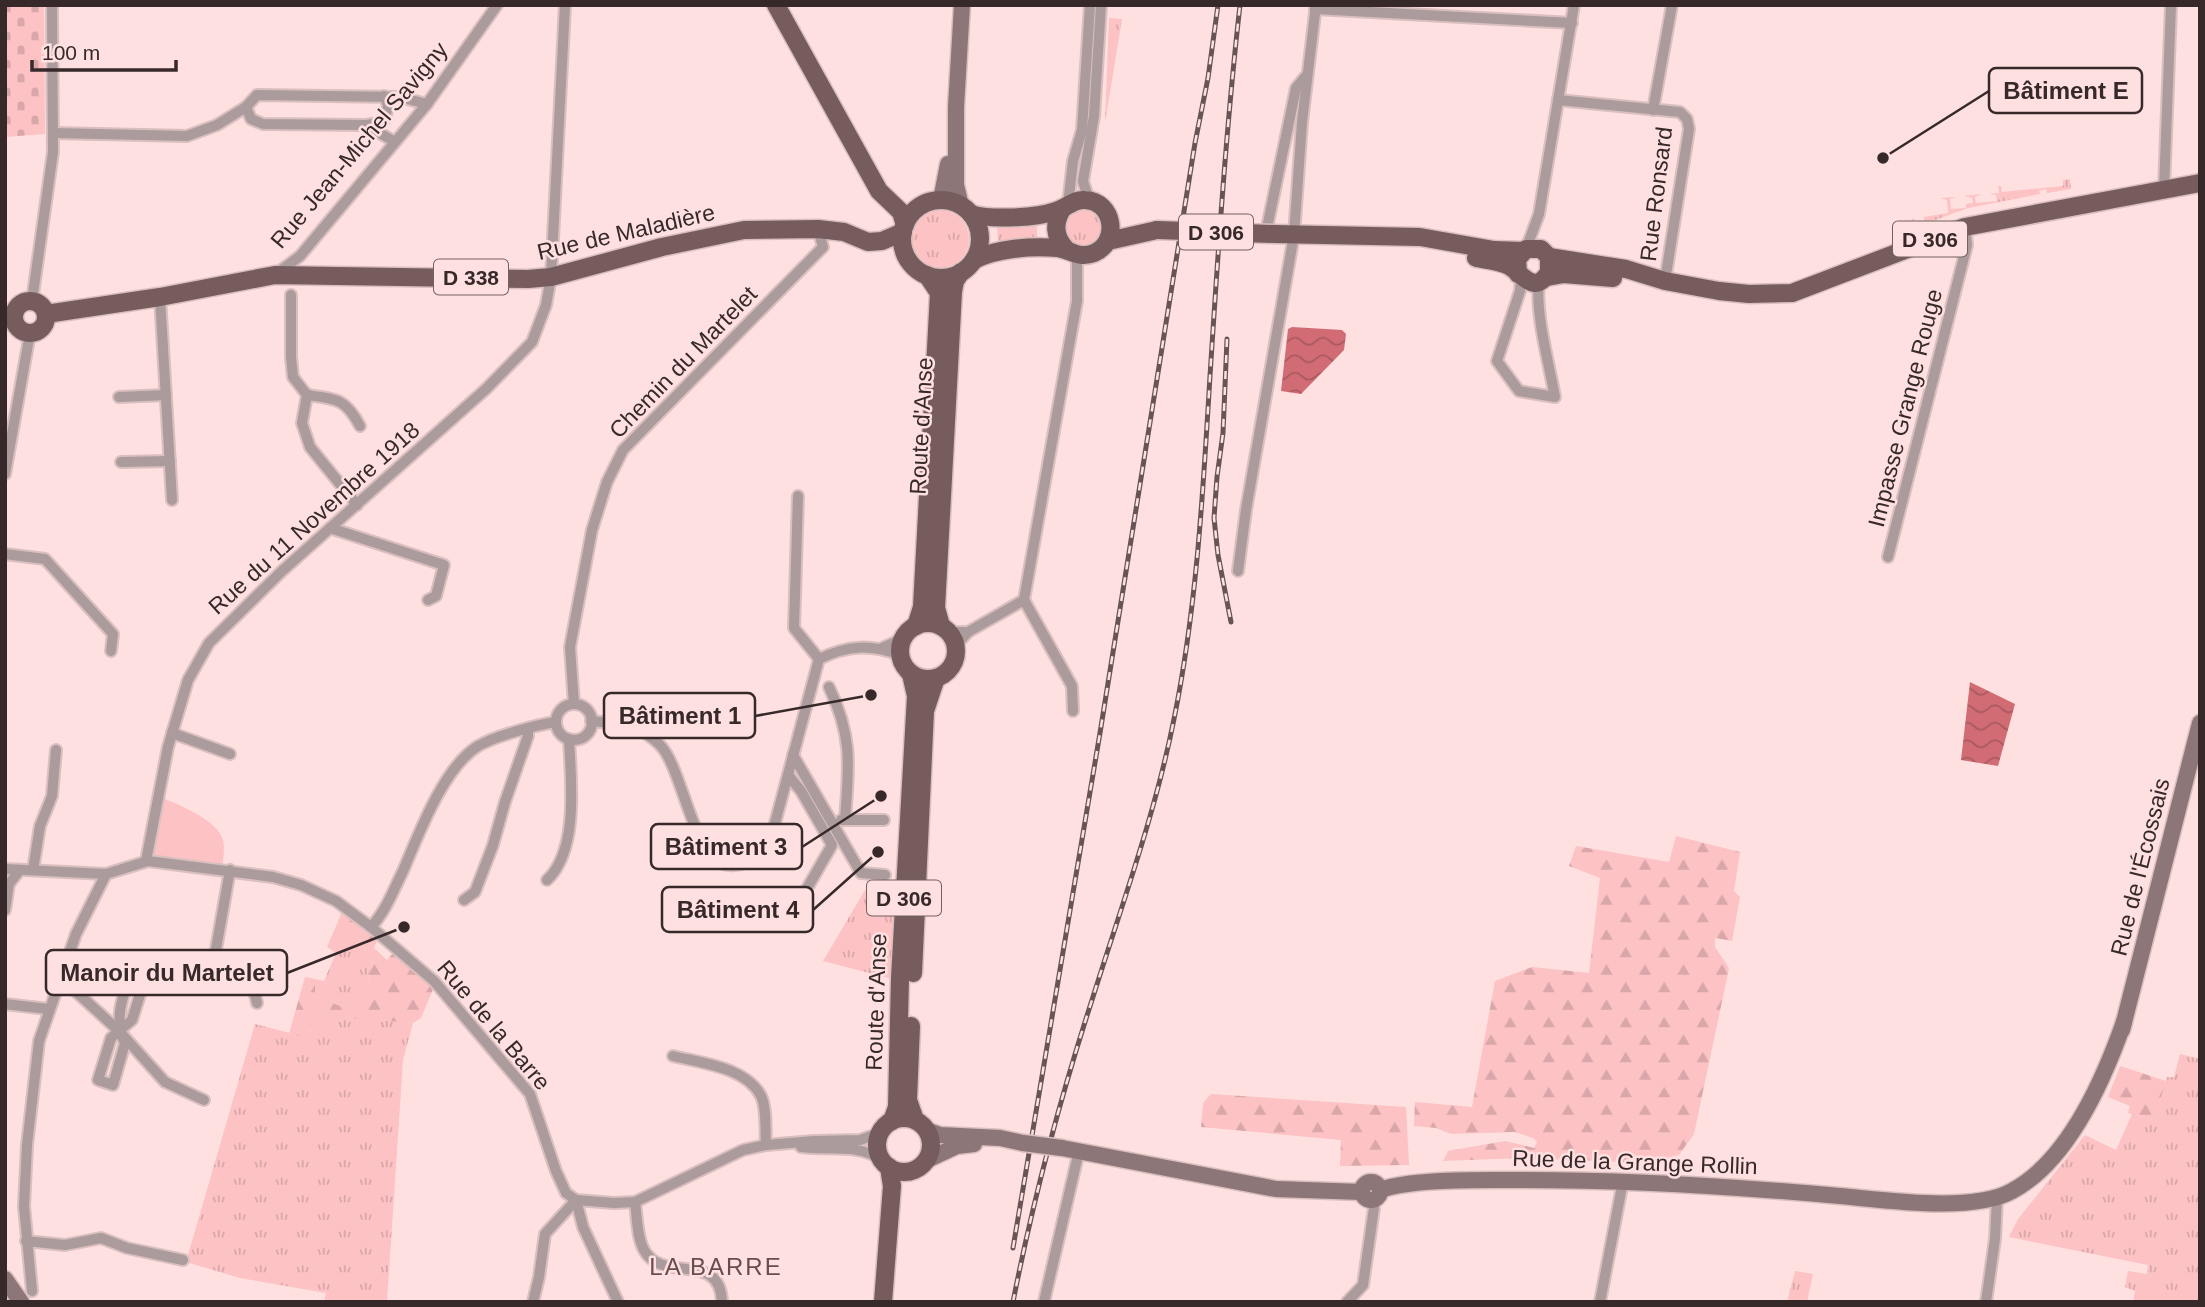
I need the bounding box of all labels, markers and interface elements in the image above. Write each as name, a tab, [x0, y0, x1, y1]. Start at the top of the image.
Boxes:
scale bar	[32, 28, 175, 72]
street label: Rue Jean-Michel Savigny	[265, 36, 453, 253]
text: 100 m	[42, 41, 100, 64]
callout: Bâtiment E	[1989, 68, 2142, 113]
text: Bâtiment E	[2003, 77, 2129, 104]
street label: Rue Ronsard	[1635, 125, 1677, 263]
street label: Rue de Maladière	[535, 199, 717, 265]
road number: D 306	[1179, 215, 1253, 250]
road number: D 306	[1893, 222, 1967, 256]
road number: D 338	[434, 260, 508, 294]
street label: Chemin du Martelet	[604, 280, 762, 443]
street label: Impasse Grange Rouge	[1863, 286, 1947, 530]
street label: Route d'Anse	[904, 357, 938, 495]
street label: Rue du 11 Novembre 1918	[203, 417, 425, 619]
callout: Bâtiment 1	[604, 693, 755, 738]
text: Bâtiment 1	[619, 702, 741, 729]
street label: Rue de l'Écossais	[2105, 776, 2175, 958]
callout: Bâtiment 3	[651, 824, 802, 869]
text: Bâtiment 3	[665, 833, 787, 860]
road number: D 306	[867, 880, 941, 916]
callout: Bâtiment 4	[662, 887, 813, 932]
text: Bâtiment 4	[677, 896, 800, 923]
street label: Route d'Anse	[861, 933, 891, 1071]
callout: Manoir du Martelet	[46, 950, 287, 995]
street label: Rue de la Barre	[432, 955, 556, 1095]
text: Manoir du Martelet	[60, 959, 274, 986]
street label: Rue de la Grange Rollin	[1512, 1145, 1758, 1179]
district label: LA BARRE	[649, 1253, 783, 1280]

